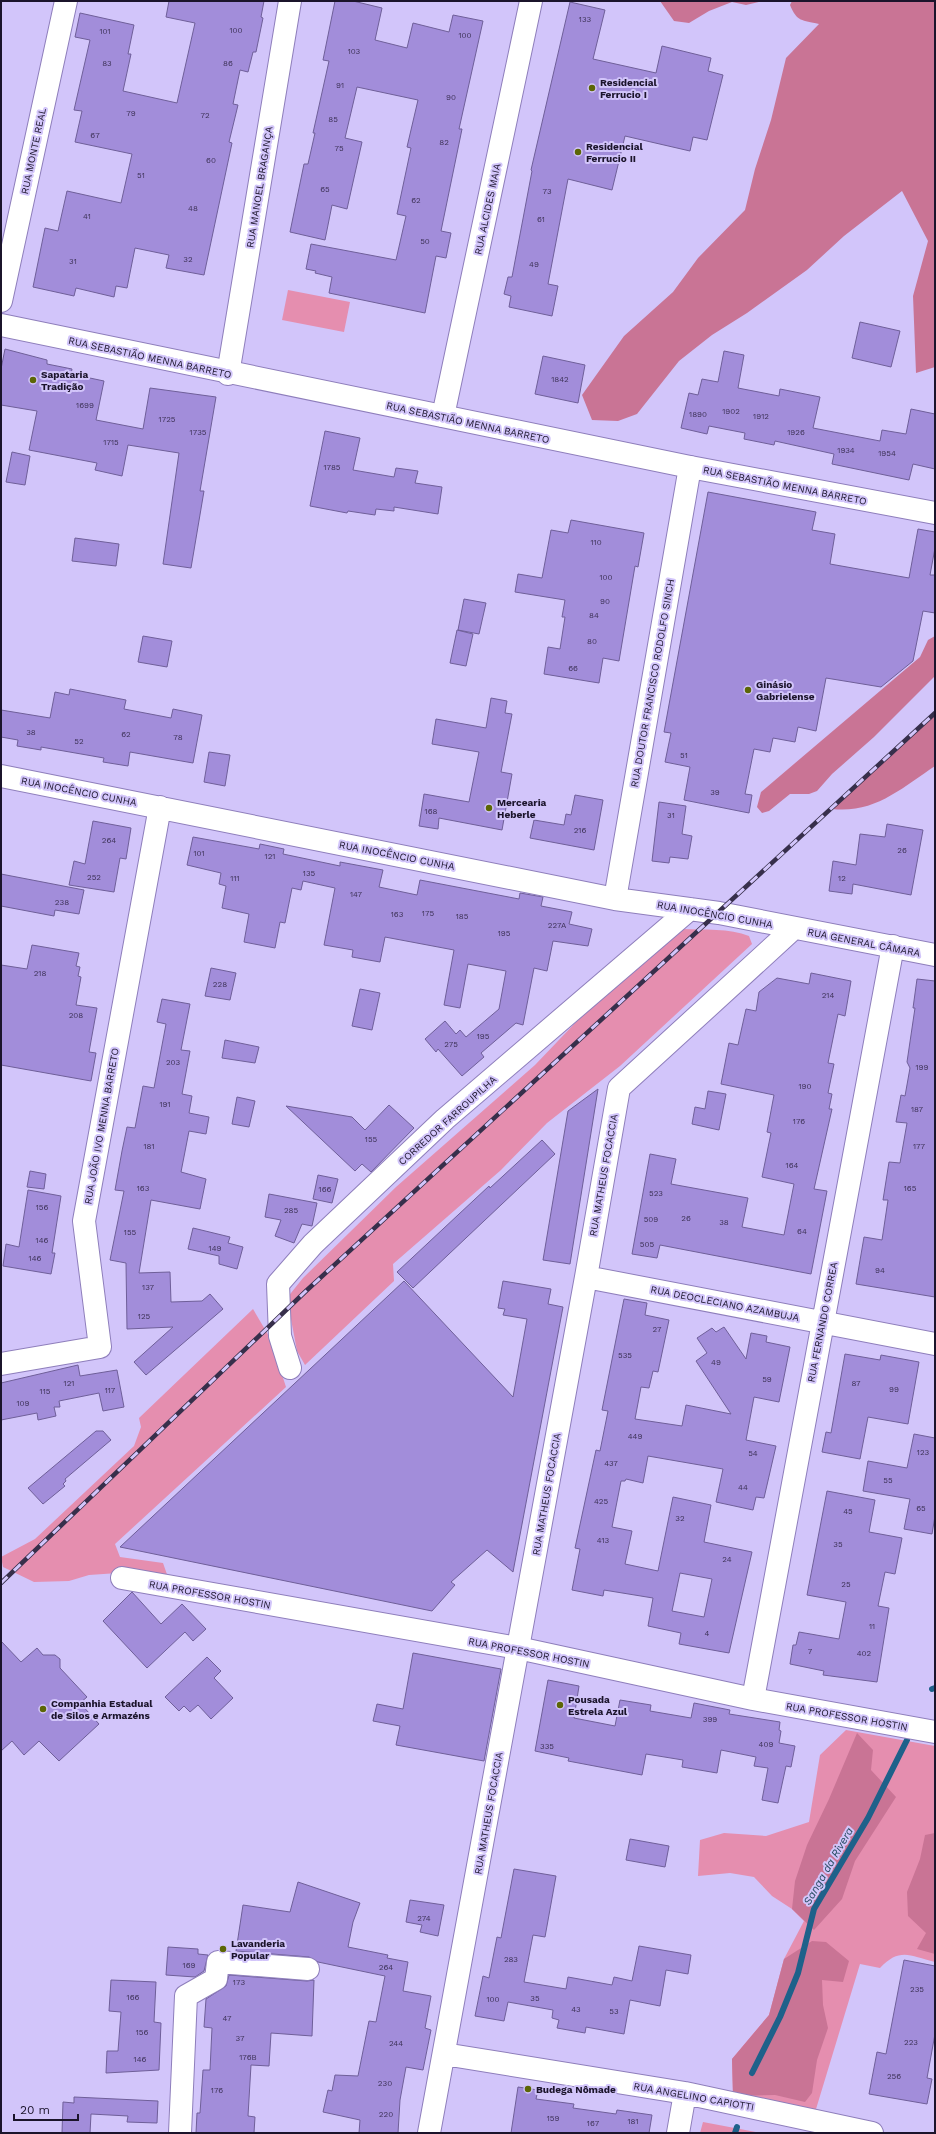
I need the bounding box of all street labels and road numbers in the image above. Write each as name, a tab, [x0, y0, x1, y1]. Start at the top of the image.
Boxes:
street label: RUA MONTE REAL	[19, 107, 48, 195]
street label: RUA MANOEL BRAGANÇA	[244, 125, 275, 249]
street label: RUA ALCIDES MAIA	[472, 162, 503, 256]
street label: RUA SEBASTIÃO MENNA BARRETO	[67, 335, 232, 380]
street label: RUA SEBASTIÃO MENNA BARRETO	[385, 400, 550, 445]
street label: RUA SEBASTIÃO MENNA BARRETO	[702, 464, 868, 507]
street label: RUA DOUTOR FRANCISCO RODOLFO SINCH	[629, 578, 676, 788]
street label: RUA INOCÊNCIO CUNHA	[20, 775, 138, 808]
street label: RUA INOCÊNCIO CUNHA	[338, 839, 456, 872]
street label: RUA INOCÊNCIO CUNHA	[656, 899, 774, 930]
street label: RUA GENERAL CÂMARA	[807, 926, 922, 959]
street label: RUA JOÃO IVO MENNA BARRETO	[82, 1047, 121, 1205]
street label: CORREDOR FARROUPILHA	[396, 1073, 499, 1167]
street label: RUA MATHEUS FOCACCIA	[587, 1113, 620, 1237]
street label: RUA FERNANDO CORREA	[805, 1261, 840, 1383]
street label: RUA DEOCLECIANO AZAMBUJA	[650, 1284, 800, 1323]
street label: RUA MATHEUS FOCACCIA	[530, 1432, 563, 1556]
street label: RUA PROFESSOR HOSTIN	[148, 1578, 272, 1611]
street label: RUA PROFESSOR HOSTIN	[467, 1635, 591, 1670]
street label: RUA PROFESSOR HOSTIN	[785, 1700, 909, 1733]
street label: RUA MATHEUS FOCACCIA	[472, 1751, 505, 1875]
street label: RUA ANGELINO CAPIOTTI	[633, 2080, 755, 2113]

